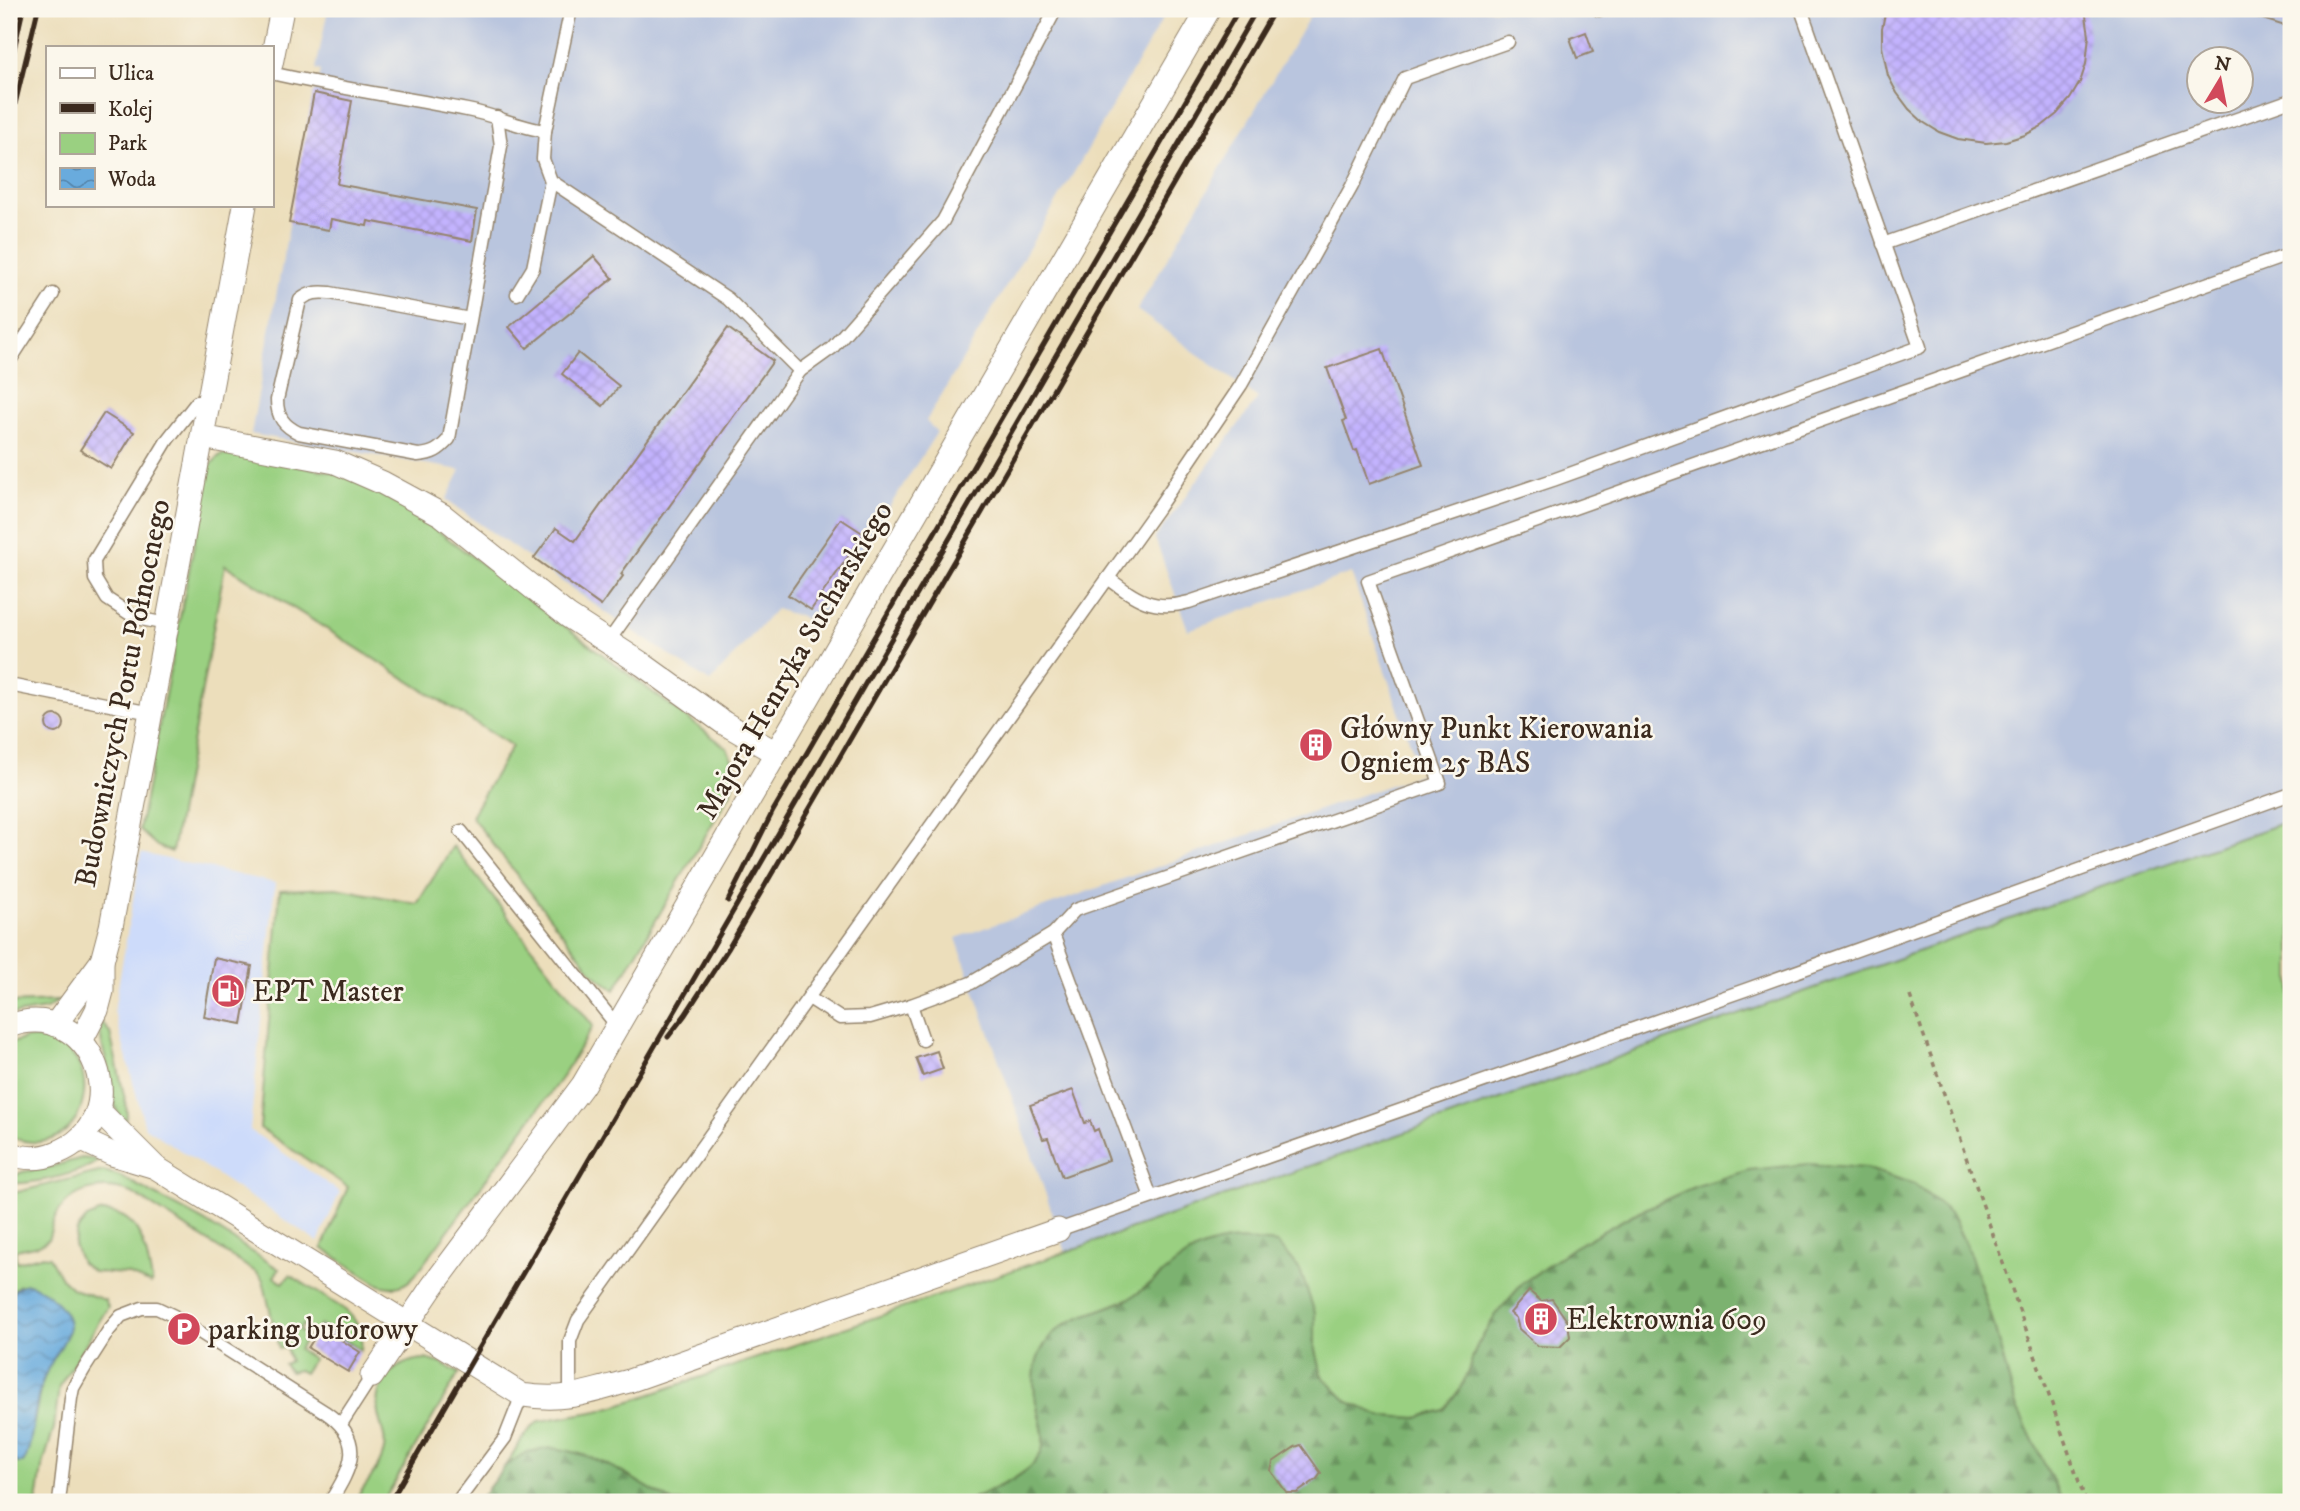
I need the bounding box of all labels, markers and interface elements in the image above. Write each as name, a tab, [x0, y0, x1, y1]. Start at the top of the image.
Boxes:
legend	[46, 46, 273, 206]
north arrow	[2184, 46, 2254, 116]
text: N	[2213, 52, 2233, 77]
text: Ulica	[108, 61, 154, 87]
text: Kolej	[108, 97, 153, 123]
text: Park	[108, 131, 148, 157]
text: Woda	[107, 167, 156, 193]
street label: Majora Henryka Sucharskiego	[689, 495, 902, 826]
street label: Budowniczych Portu Północnego	[68, 496, 179, 890]
place label: Główny Punkt Kierowania Ogniem 25 BAS	[1340, 711, 1653, 782]
building icon: Główny Punkt Kierowania Ogniem 25 BAS	[1297, 726, 1335, 764]
fuel station icon: EPT Master	[209, 972, 247, 1010]
place label: EPT Master	[252, 974, 404, 1011]
building icon: Elektrownia 609	[1522, 1300, 1560, 1338]
place label: Elektrownia 609	[1566, 1302, 1767, 1339]
parking icon: parking buforowy	[165, 1310, 203, 1348]
place label: parking buforowy	[207, 1312, 418, 1349]

